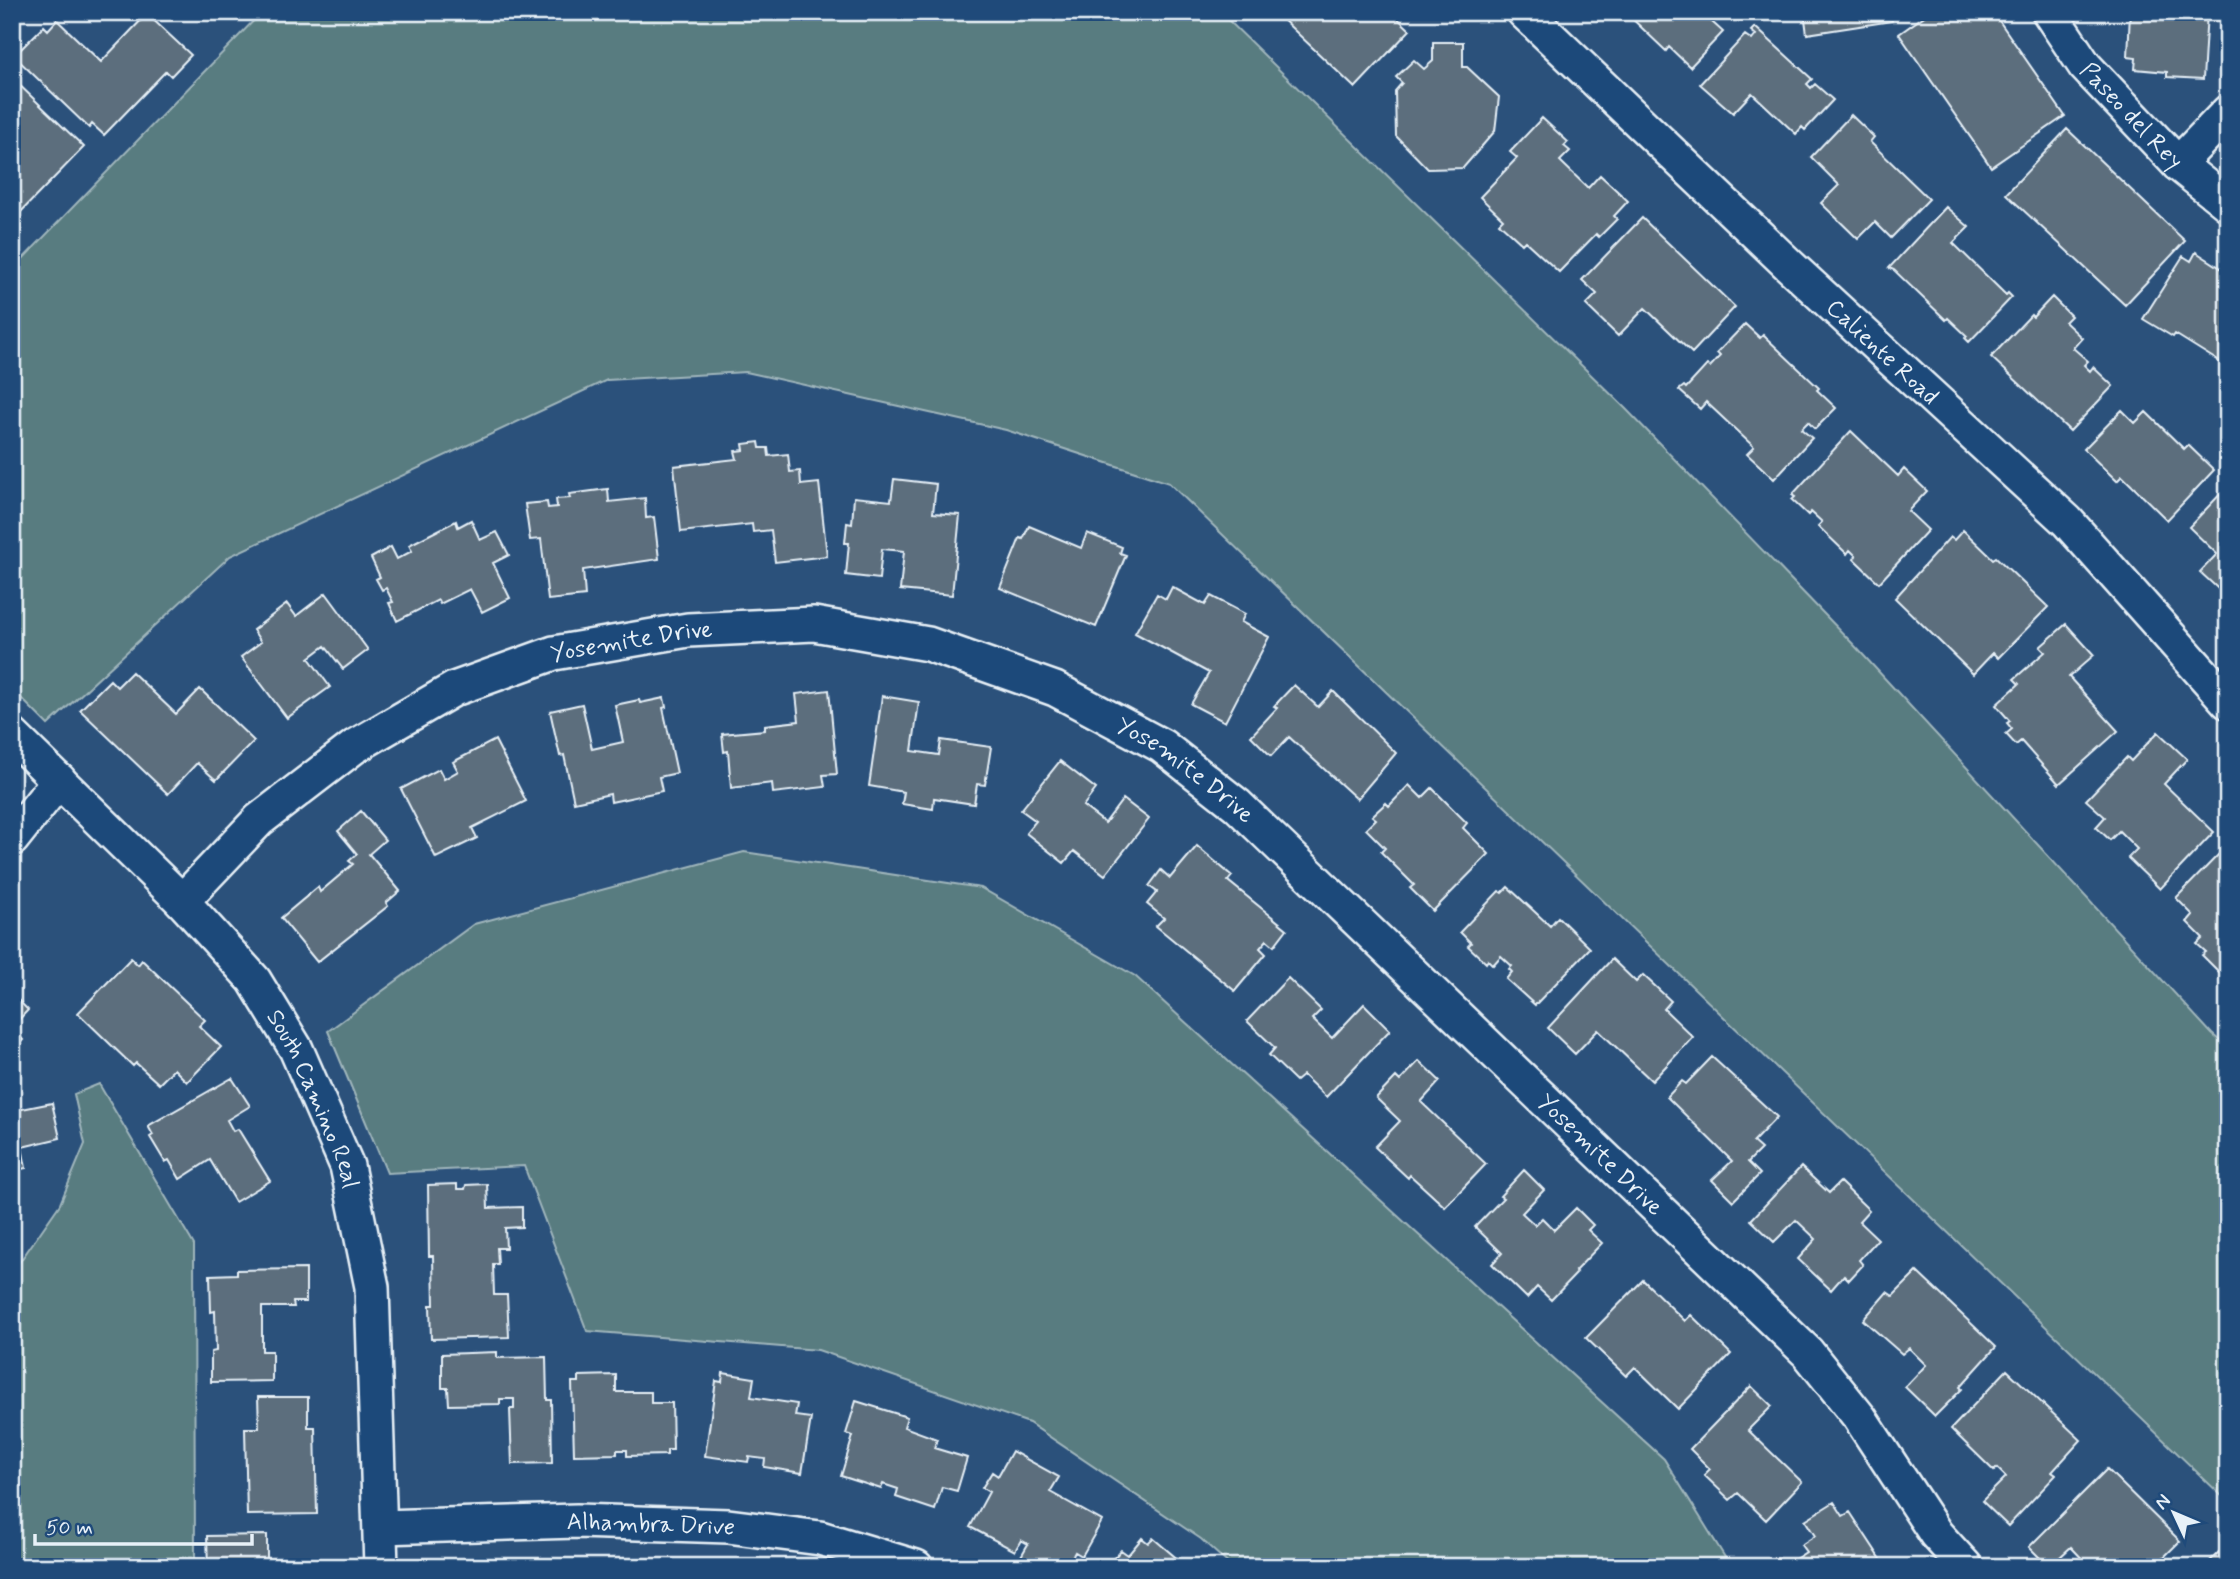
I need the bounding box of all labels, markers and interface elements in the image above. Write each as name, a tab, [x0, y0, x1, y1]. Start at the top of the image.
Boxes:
street label: Paseo del Rey	[2072, 56, 2189, 177]
street label: Caliente Road	[1819, 293, 1945, 412]
street label: Yosemite Drive	[548, 615, 713, 670]
street label: Yosemite Drive	[1111, 711, 1261, 831]
street label: South Camino Real	[259, 1004, 365, 1191]
street label: Yosemite Drive	[1530, 1087, 1670, 1223]
north arrow	[2138, 1478, 2208, 1548]
text: N	[2149, 1489, 2176, 1515]
scale bar	[35, 1502, 252, 1546]
street label: Alhambra Drive	[566, 1507, 737, 1544]
text: 50 m	[46, 1514, 93, 1542]

